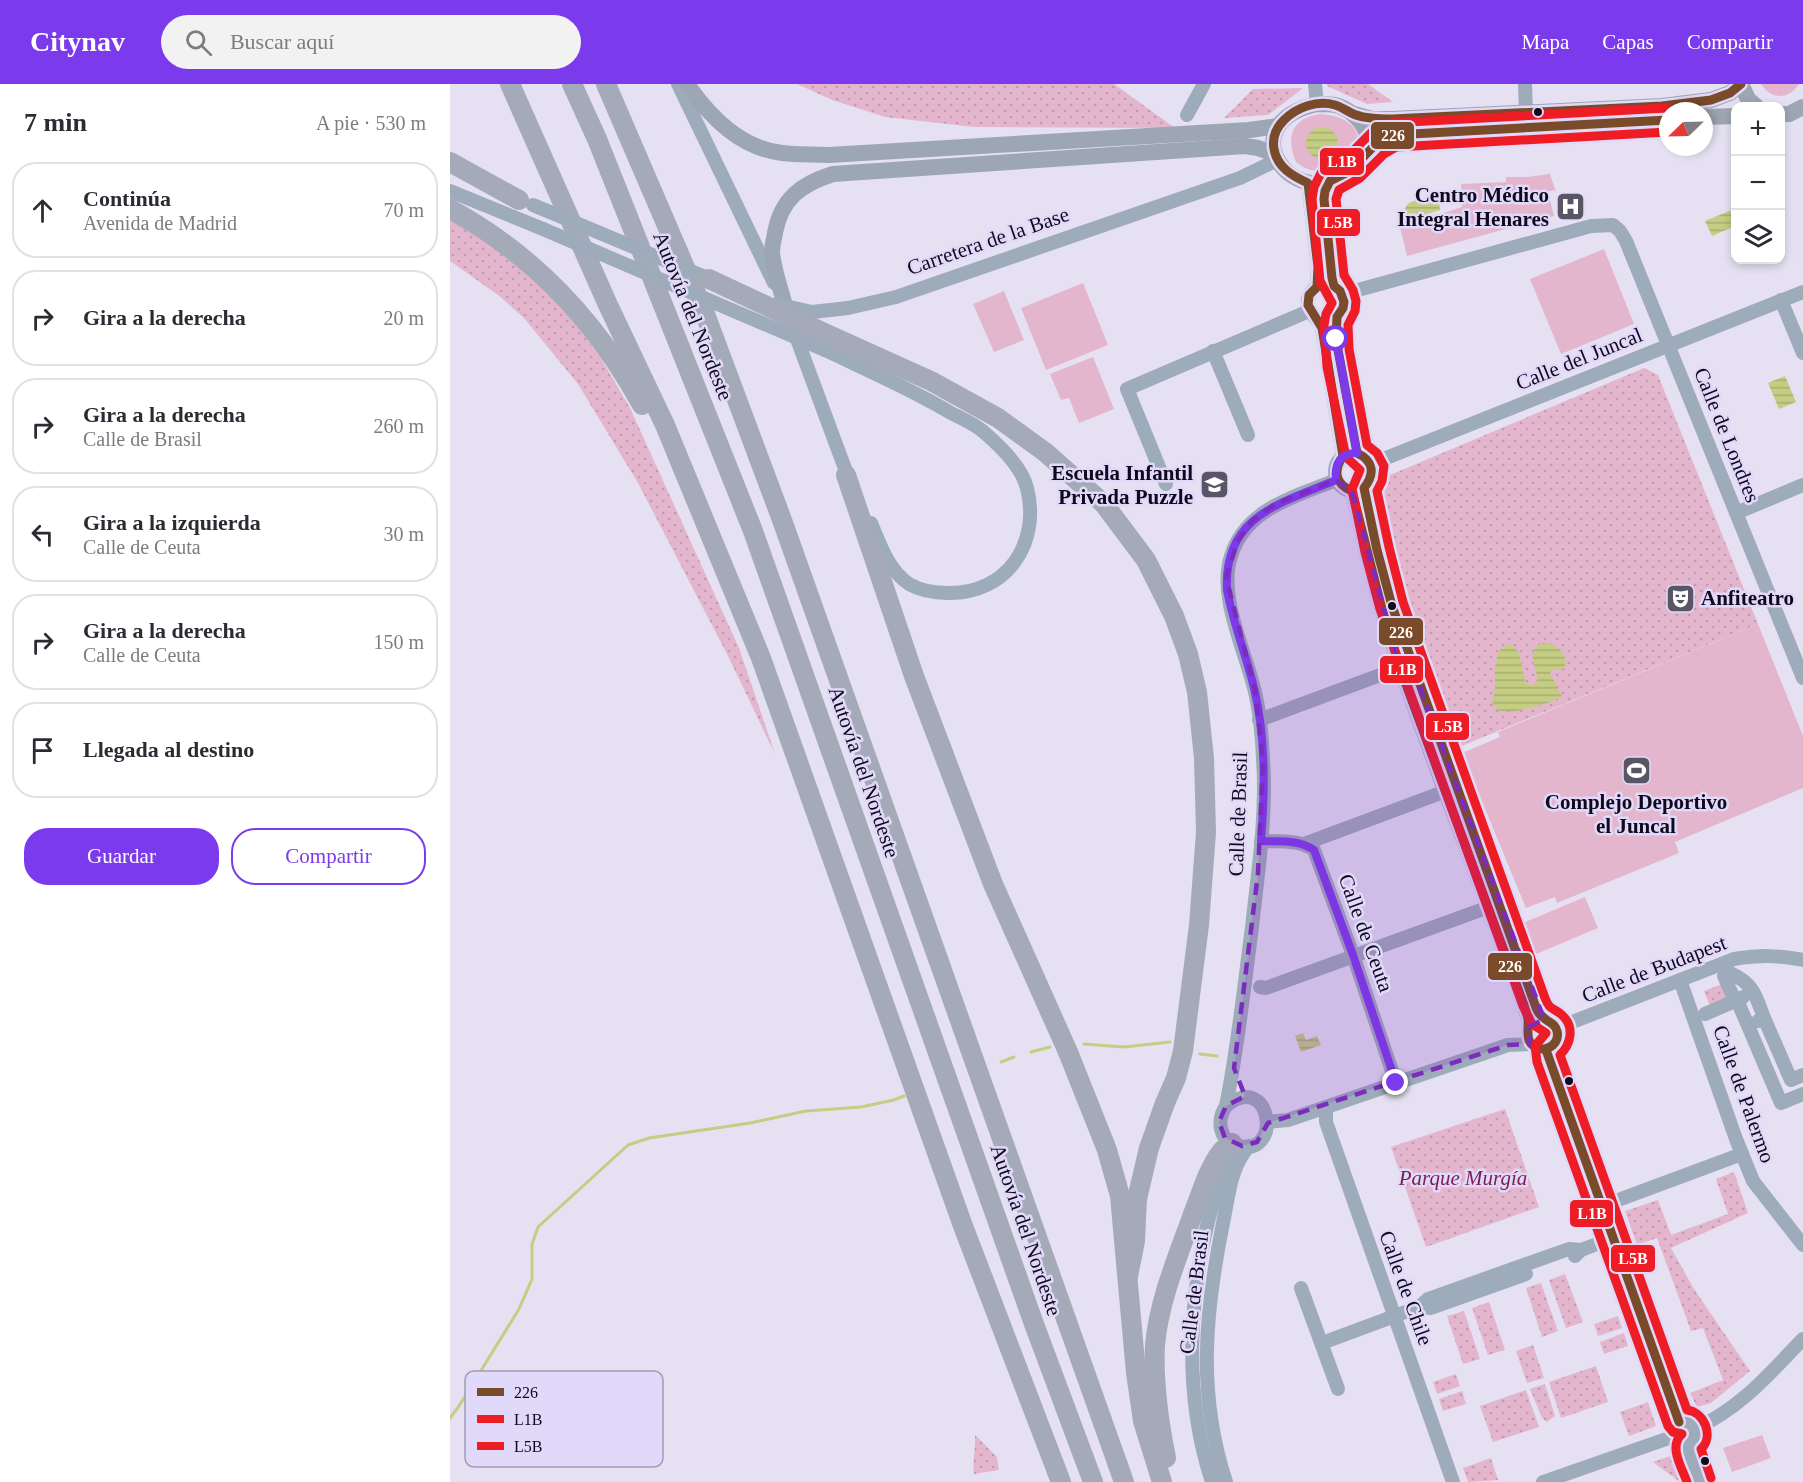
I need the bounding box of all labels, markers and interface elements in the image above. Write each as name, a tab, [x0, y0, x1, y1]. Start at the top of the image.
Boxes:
search box	[161, 15, 581, 69]
text: Citynav	[30, 26, 125, 57]
icon: search	[182, 26, 215, 59]
text: Buscar aquí	[230, 29, 334, 54]
text: Mapa	[1522, 30, 1569, 54]
text: Capas	[1602, 30, 1654, 54]
text: Compartir	[1687, 30, 1773, 54]
north arrow	[1659, 102, 1713, 156]
map controls	[1731, 102, 1785, 264]
button: +	[1731, 102, 1785, 156]
unlabelled marker	[1532, 106, 1544, 118]
text: 7 min	[24, 108, 87, 137]
text: A pie · 530 m	[316, 112, 426, 134]
line badge: 226	[1370, 121, 1415, 150]
text: 226	[1381, 127, 1405, 144]
line badge: L1B	[1319, 147, 1365, 176]
text: L1B	[1327, 153, 1357, 170]
button: −	[1731, 156, 1785, 210]
place label: Centro Médico Integral Henares	[1397, 183, 1549, 231]
text: Continúa	[83, 186, 171, 211]
hospital icon: Centro Médico Integral Henares	[1554, 191, 1586, 223]
icon: ahead	[26, 194, 59, 227]
text: 70 m	[383, 199, 424, 221]
street label: Carretera de la Base	[904, 202, 1072, 280]
line badge: L5B	[1316, 208, 1361, 237]
button: layers	[1731, 210, 1785, 264]
text: Avenida de Madrid	[83, 212, 237, 234]
text: L5B	[1323, 214, 1353, 231]
street label: Autovía del Nordeste	[648, 228, 738, 404]
icon: right	[26, 302, 59, 335]
text: Gira a la derecha	[83, 305, 246, 330]
text: 20 m	[383, 307, 424, 329]
street label: Calle del Juncal	[1512, 323, 1646, 395]
route start	[1322, 325, 1348, 351]
street label: Calle de Londres	[1689, 364, 1765, 506]
text: Gira a la derecha	[83, 402, 246, 427]
icon: right	[26, 410, 59, 443]
text: 260 m	[373, 415, 424, 437]
text: Calle de Brasil	[83, 428, 202, 450]
place label: Escuela Infantil Privada Puzzle	[1051, 461, 1193, 509]
school or university icon: Escuela Infantil Privada Puzzle	[1198, 469, 1230, 501]
text: Gira a la izquierda	[83, 510, 261, 535]
icon: left	[26, 518, 59, 551]
text: 30 m	[383, 523, 424, 545]
text: Calle de Ceuta	[83, 536, 201, 558]
theatre icon: Anfiteatro	[1664, 582, 1696, 614]
place label: Anfiteatro	[1701, 586, 1794, 610]
unlabelled marker	[1386, 600, 1398, 612]
line badge: 226	[1378, 617, 1424, 646]
text: Gira a la derecha	[83, 618, 246, 643]
text: 226	[1389, 624, 1413, 641]
icon: right	[26, 626, 59, 659]
text: 150 m	[373, 631, 424, 653]
text: Calle de Ceuta	[83, 644, 201, 666]
line badge: L1B	[1379, 655, 1424, 684]
text: L1B	[1387, 661, 1417, 678]
street label: Autovía del Nordeste	[823, 683, 905, 861]
line badge: L5B	[1425, 712, 1470, 741]
text: L5B	[1433, 718, 1463, 735]
icon: arrive	[26, 734, 59, 767]
text: Llegada al destino	[83, 737, 254, 762]
street label: Calle de Brasil	[1224, 751, 1252, 877]
sports icon: Complejo Deportivo el Juncal	[1620, 755, 1652, 787]
place label: Complejo Deportivo el Juncal	[1545, 790, 1727, 838]
button: Guardar	[24, 828, 219, 885]
button: Compartir	[231, 828, 426, 885]
street label: Calle de Ceuta	[1334, 871, 1399, 996]
street label: Calle de Budapest	[1578, 930, 1730, 1008]
line badge: 226	[1487, 952, 1533, 981]
text: 226	[1498, 958, 1522, 975]
street label: Calle de Palermo	[1708, 1022, 1780, 1166]
route end	[1382, 1069, 1408, 1095]
unlabelled marker	[1563, 1075, 1575, 1087]
street label: Autovía del Nordeste	[985, 1141, 1067, 1319]
park label: Parque Murgía	[1398, 1166, 1527, 1190]
line badge: L1B	[1569, 1199, 1614, 1228]
text: L1B	[1577, 1205, 1607, 1222]
street label: Calle de Chile	[1374, 1227, 1438, 1349]
street label: Calle de Brasil	[1174, 1228, 1214, 1355]
line badge: L5B	[1610, 1244, 1656, 1273]
text: L5B	[1618, 1250, 1648, 1267]
legend	[465, 1371, 663, 1467]
text: 226	[514, 1384, 538, 1401]
text: L1B	[514, 1411, 542, 1428]
text: L5B	[514, 1438, 542, 1455]
unlabelled marker	[1699, 1455, 1711, 1467]

